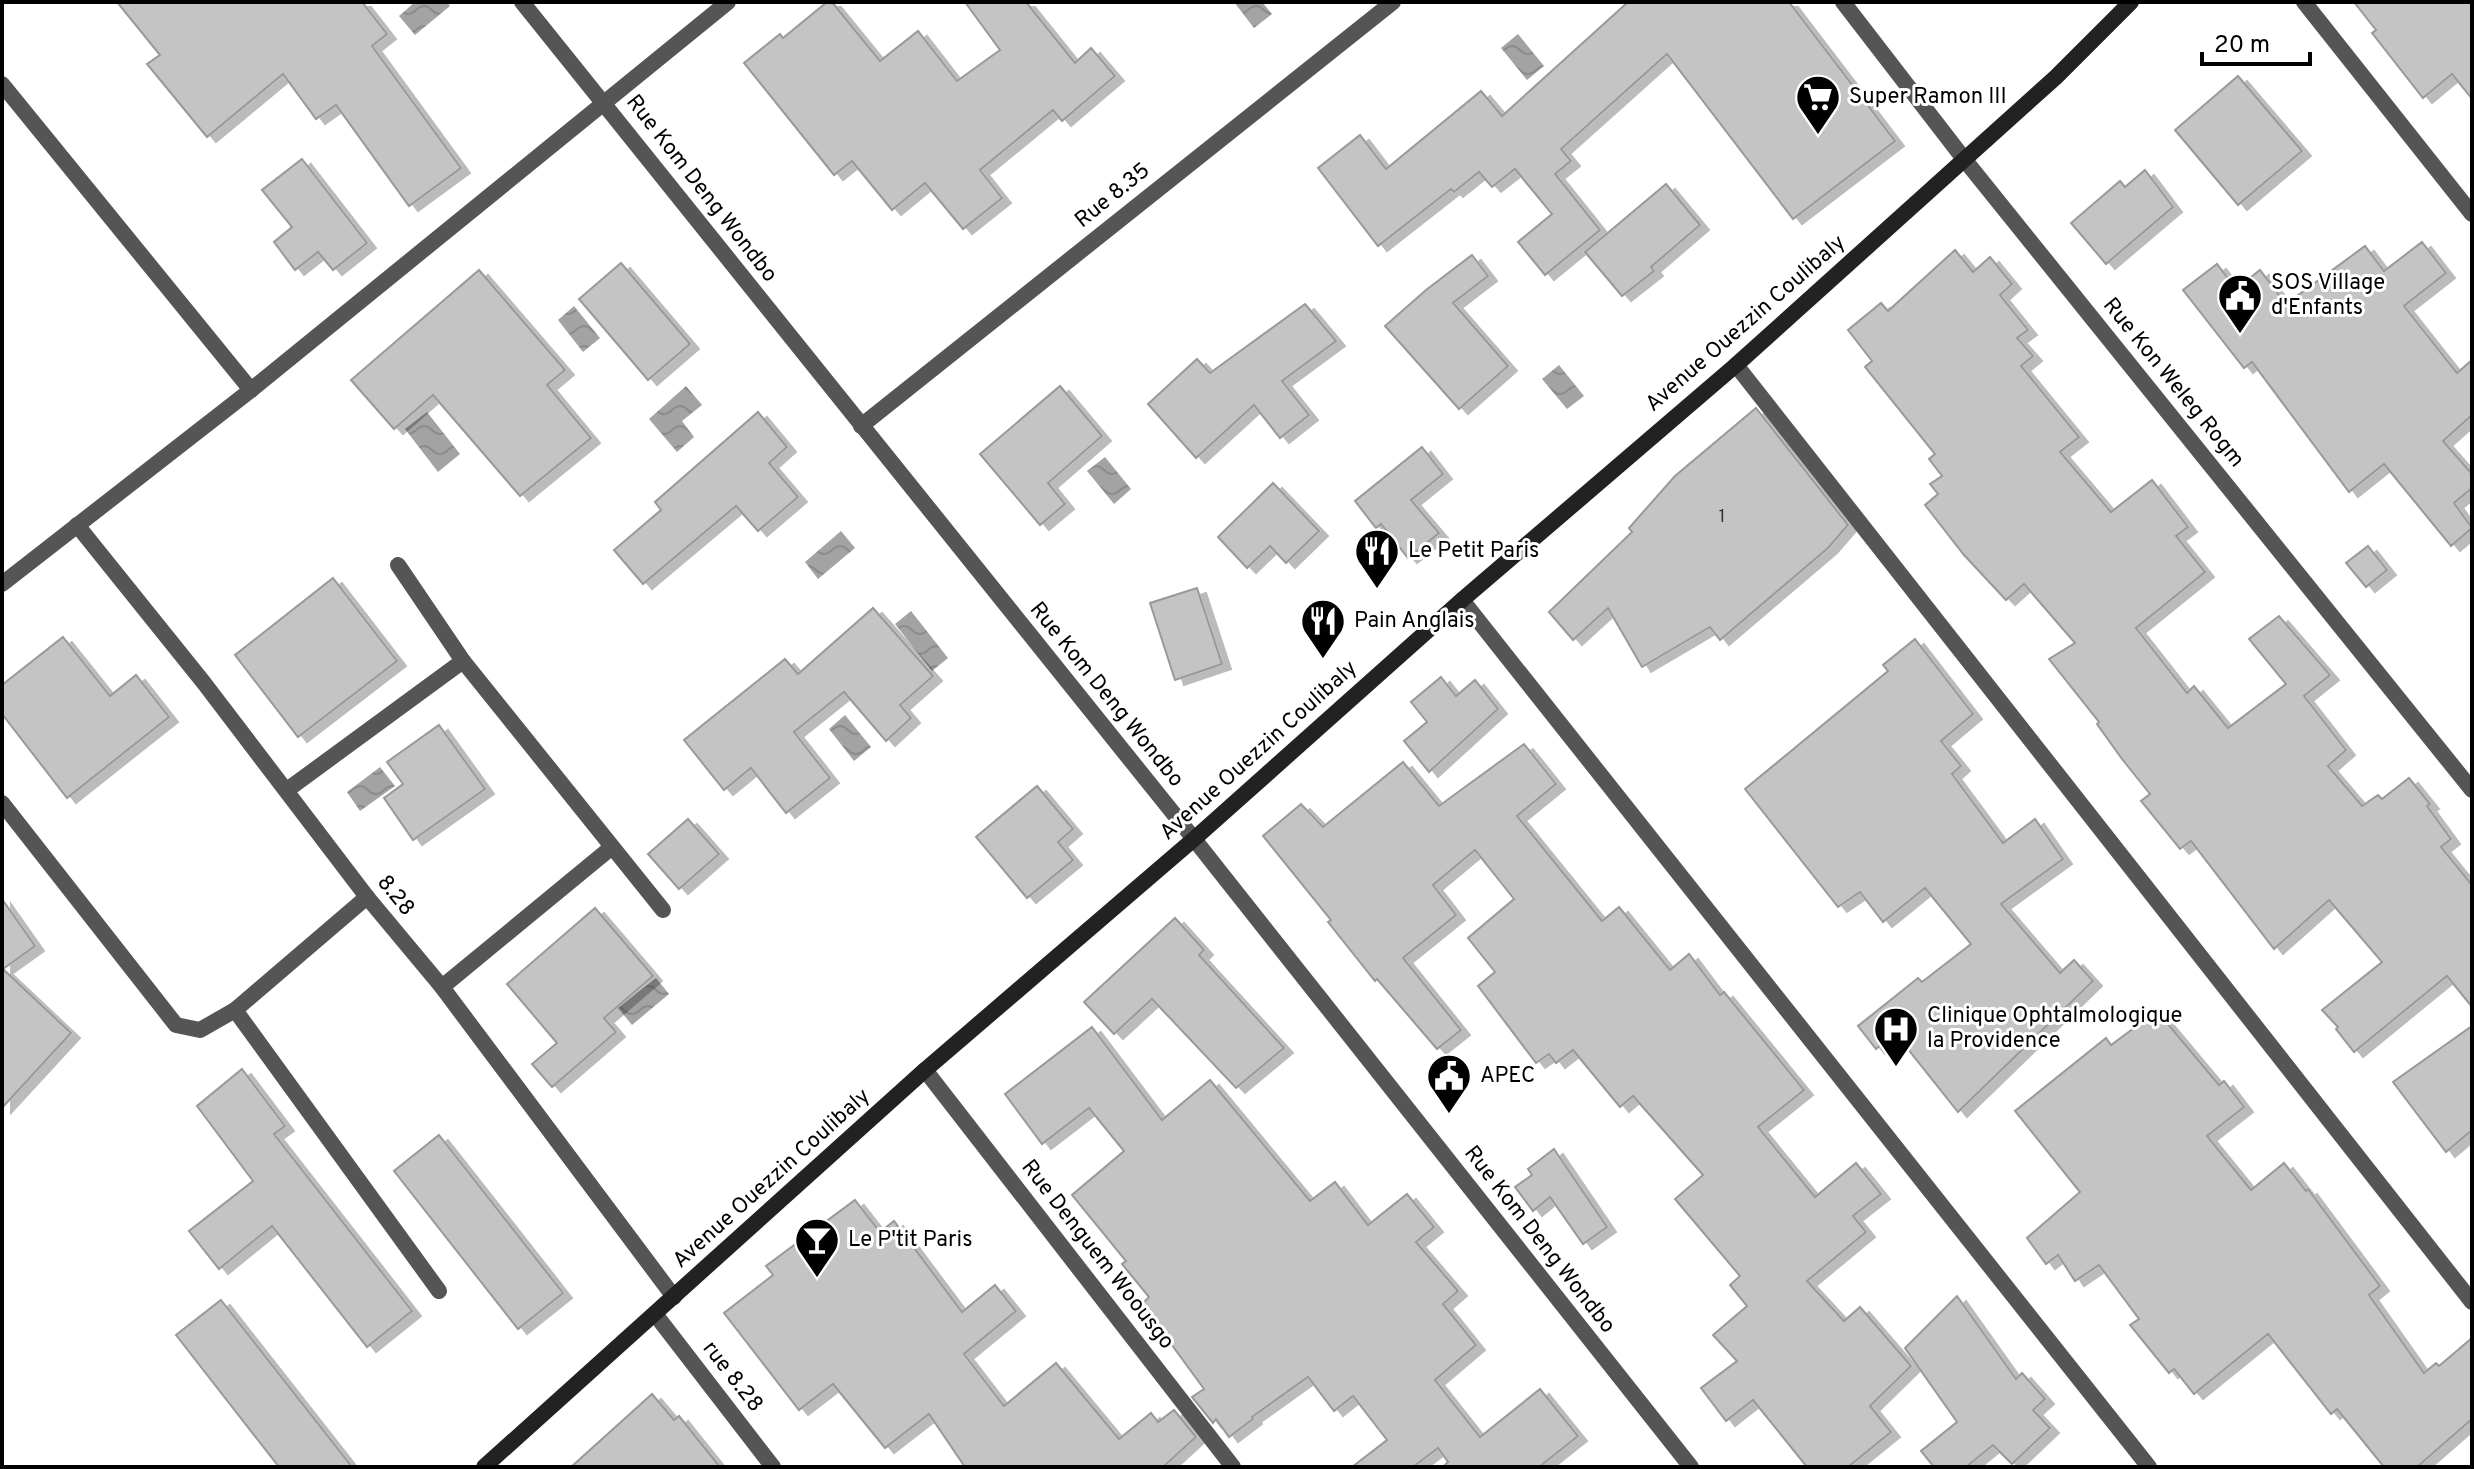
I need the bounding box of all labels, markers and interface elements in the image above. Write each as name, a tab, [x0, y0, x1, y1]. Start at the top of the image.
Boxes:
scale bar	[2202, 16, 2310, 66]
text: 20 m	[2214, 31, 2270, 61]
supermarket icon: Super Ramon III	[1794, 73, 1842, 136]
place label: Super Ramon III	[1849, 84, 2007, 111]
street label: Rue Kom Deng Wondbo	[619, 90, 783, 288]
street label: Rue 8.35	[1070, 158, 1156, 234]
street label: Avenue Ouezzin Coulibaly	[1641, 230, 1851, 418]
place label: SOS Village d'Enfants	[2271, 270, 2385, 322]
public building icon: SOS Village d'Enfants	[2216, 272, 2264, 335]
street label: Rue Kon Weleg Rogm	[2096, 293, 2250, 473]
house number: 1	[1719, 506, 1725, 529]
restaurant icon: Le Petit Paris	[1353, 527, 1401, 590]
place label: Le Petit Paris	[1408, 538, 1539, 565]
street label: Rue Kom Deng Wondbo	[1023, 597, 1189, 793]
restaurant icon: Pain Anglais	[1299, 597, 1347, 660]
place label: Pain Anglais	[1354, 608, 1475, 635]
street label: Avenue Ouezzin Coulibaly	[1155, 655, 1363, 847]
street label: 8.28	[370, 870, 420, 922]
place label: Clinique Ophtalmologique la Providence	[1927, 1003, 2182, 1055]
hospital icon: Clinique Ophtalmologique la Providence	[1872, 1005, 1920, 1068]
public building icon: APEC	[1425, 1052, 1473, 1115]
place label: APEC	[1480, 1063, 1535, 1090]
street label: Avenue Ouezzin Coulibaly	[668, 1083, 876, 1275]
street label: Rue Kom Deng Wondbo	[1457, 1141, 1621, 1339]
street label: Rue Denguem Woousgo	[1015, 1155, 1179, 1355]
bar icon: Le P'tit Paris	[793, 1216, 841, 1279]
place label: Le P'tit Paris	[848, 1227, 972, 1254]
street label: rue 8.28	[696, 1336, 768, 1418]

